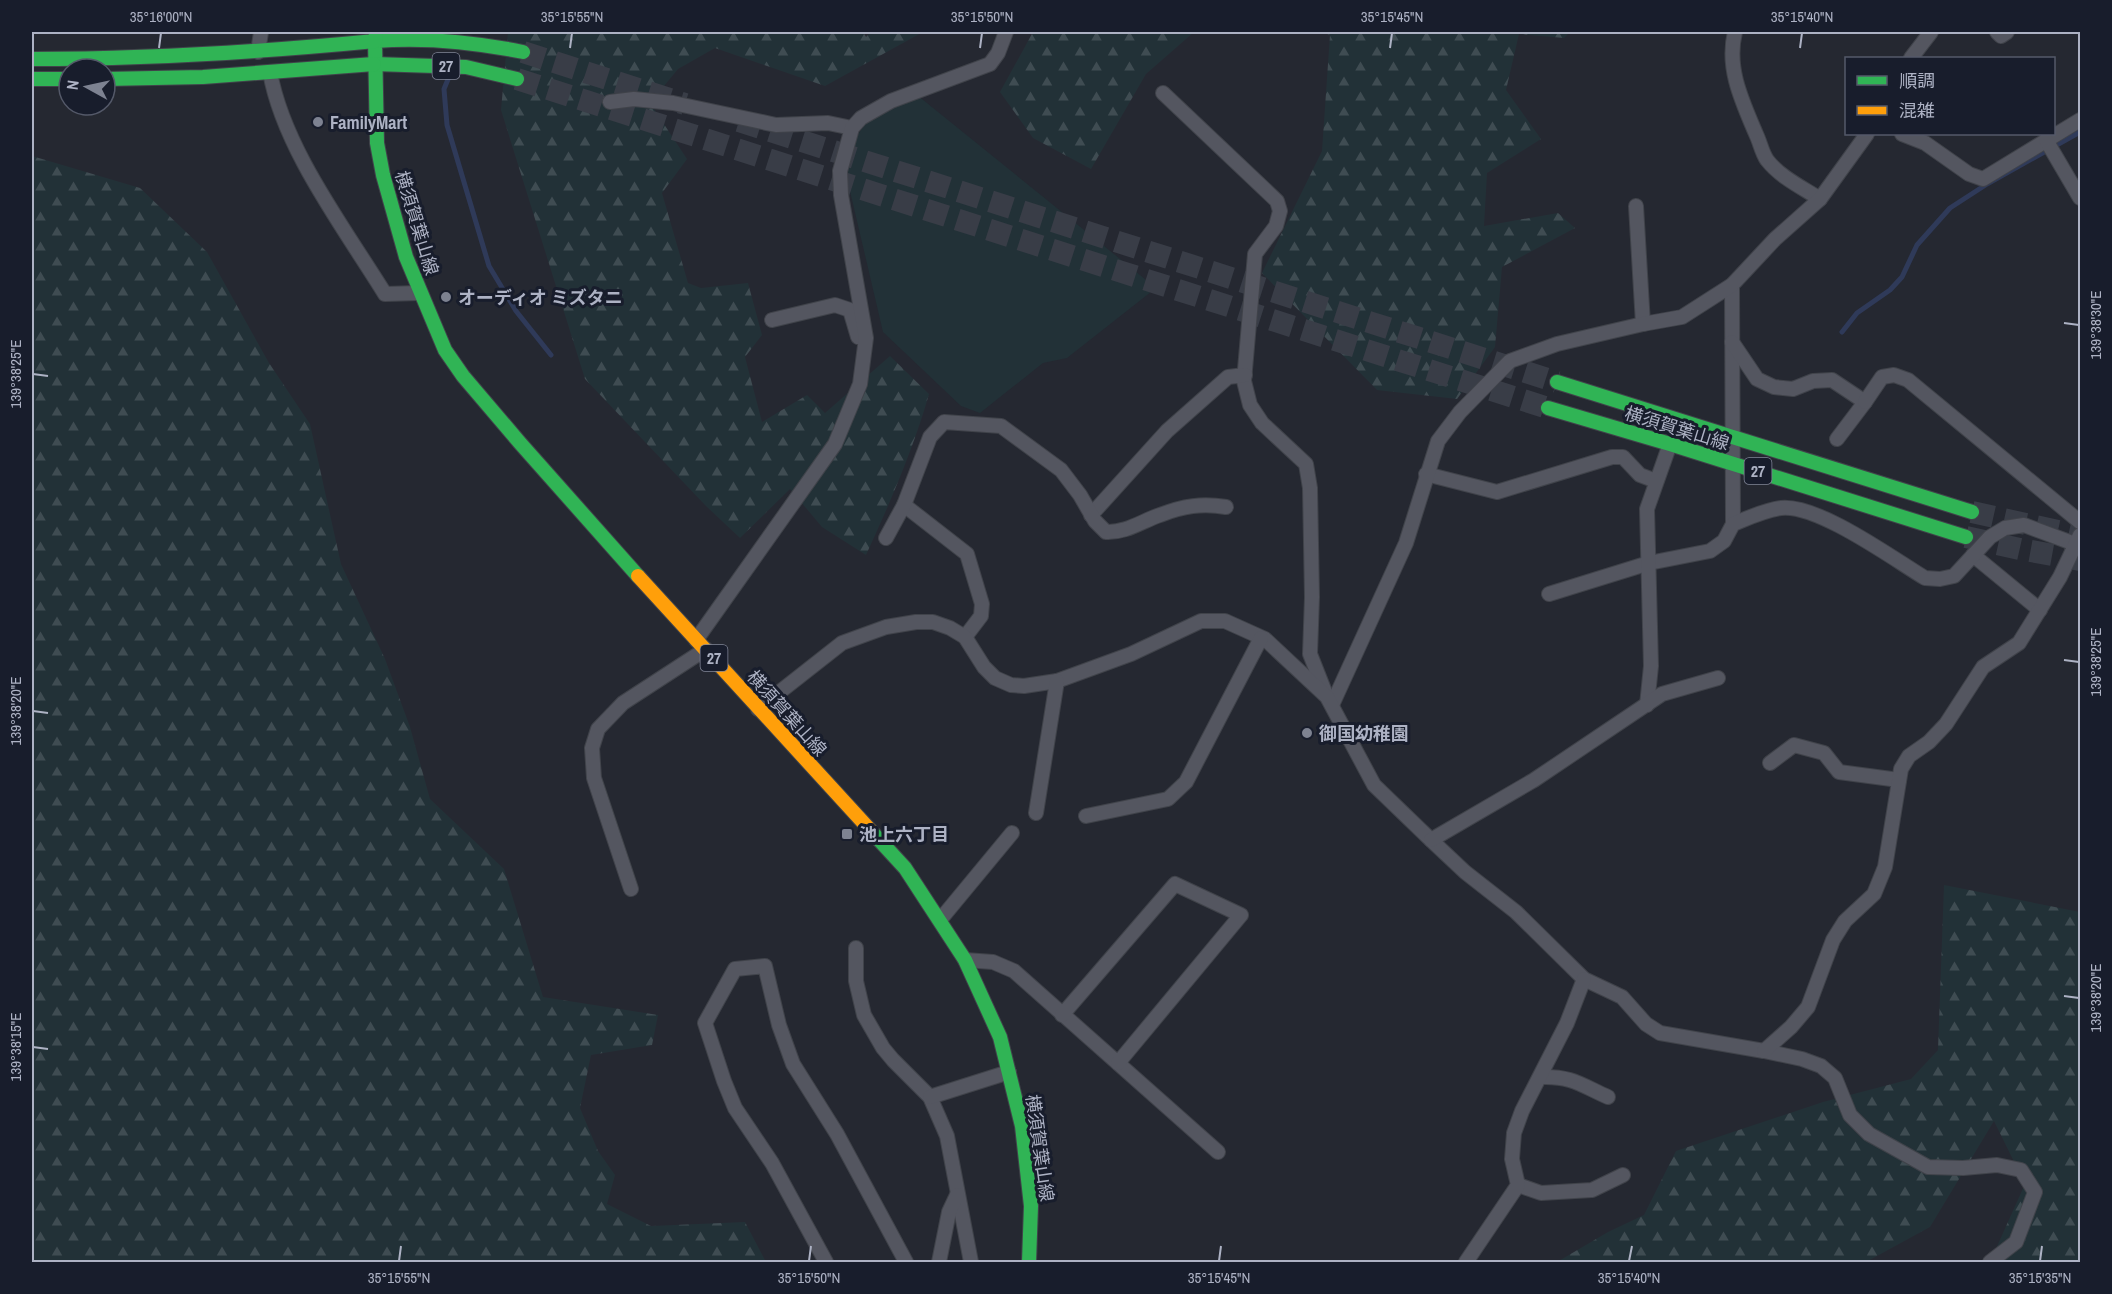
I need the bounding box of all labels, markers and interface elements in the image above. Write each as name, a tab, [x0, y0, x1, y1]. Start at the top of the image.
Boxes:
text: 35°16'00"N	[130, 6, 192, 27]
text: 35°15'55"N	[541, 6, 603, 27]
text: 35°15'50"N	[951, 6, 1013, 27]
text: 35°15'45"N	[1361, 6, 1423, 27]
text: 35°15'40"N	[1771, 6, 1833, 27]
road number: 27	[432, 53, 460, 79]
north arrow	[57, 57, 117, 117]
legend	[1845, 57, 2055, 135]
text: 順調	[1899, 68, 1935, 93]
text: N	[61, 79, 84, 91]
text: 混雑	[1899, 98, 1935, 123]
place label: FamilyMart	[330, 110, 407, 135]
marker: FamilyMart	[311, 115, 325, 129]
street label: 横須賀葉山線	[389, 168, 445, 278]
place label: オーディオ ミズタニ	[458, 285, 623, 310]
marker: オーディオ ミズタニ	[439, 290, 453, 304]
text: 139°38'30"E	[2085, 291, 2106, 359]
text: 139°38'25"E	[5, 340, 26, 408]
street label: 横須賀葉山線	[1622, 400, 1732, 456]
road number: 27	[1744, 458, 1772, 484]
text: 139°38'25"E	[2085, 628, 2106, 696]
road number: 27	[700, 645, 728, 671]
street label: 横須賀葉山線	[742, 665, 832, 761]
text: 139°38'20"E	[5, 677, 26, 745]
place label: 御国幼稚園	[1318, 721, 1409, 746]
marker: 御国幼稚園	[1300, 726, 1314, 740]
place label: 池上六丁目	[859, 822, 949, 847]
marker: 池上六丁目	[840, 827, 854, 841]
text: 139°38'20"E	[2085, 964, 2106, 1032]
text: 139°38'15"E	[5, 1013, 26, 1081]
street label: 横須賀葉山線	[1020, 1093, 1060, 1203]
text: 35°15'55"N	[368, 1267, 430, 1288]
text: 35°15'50"N	[778, 1267, 840, 1288]
text: 35°15'45"N	[1188, 1267, 1250, 1288]
text: 35°15'40"N	[1598, 1267, 1660, 1288]
text: 35°15'35"N	[2009, 1267, 2071, 1288]

